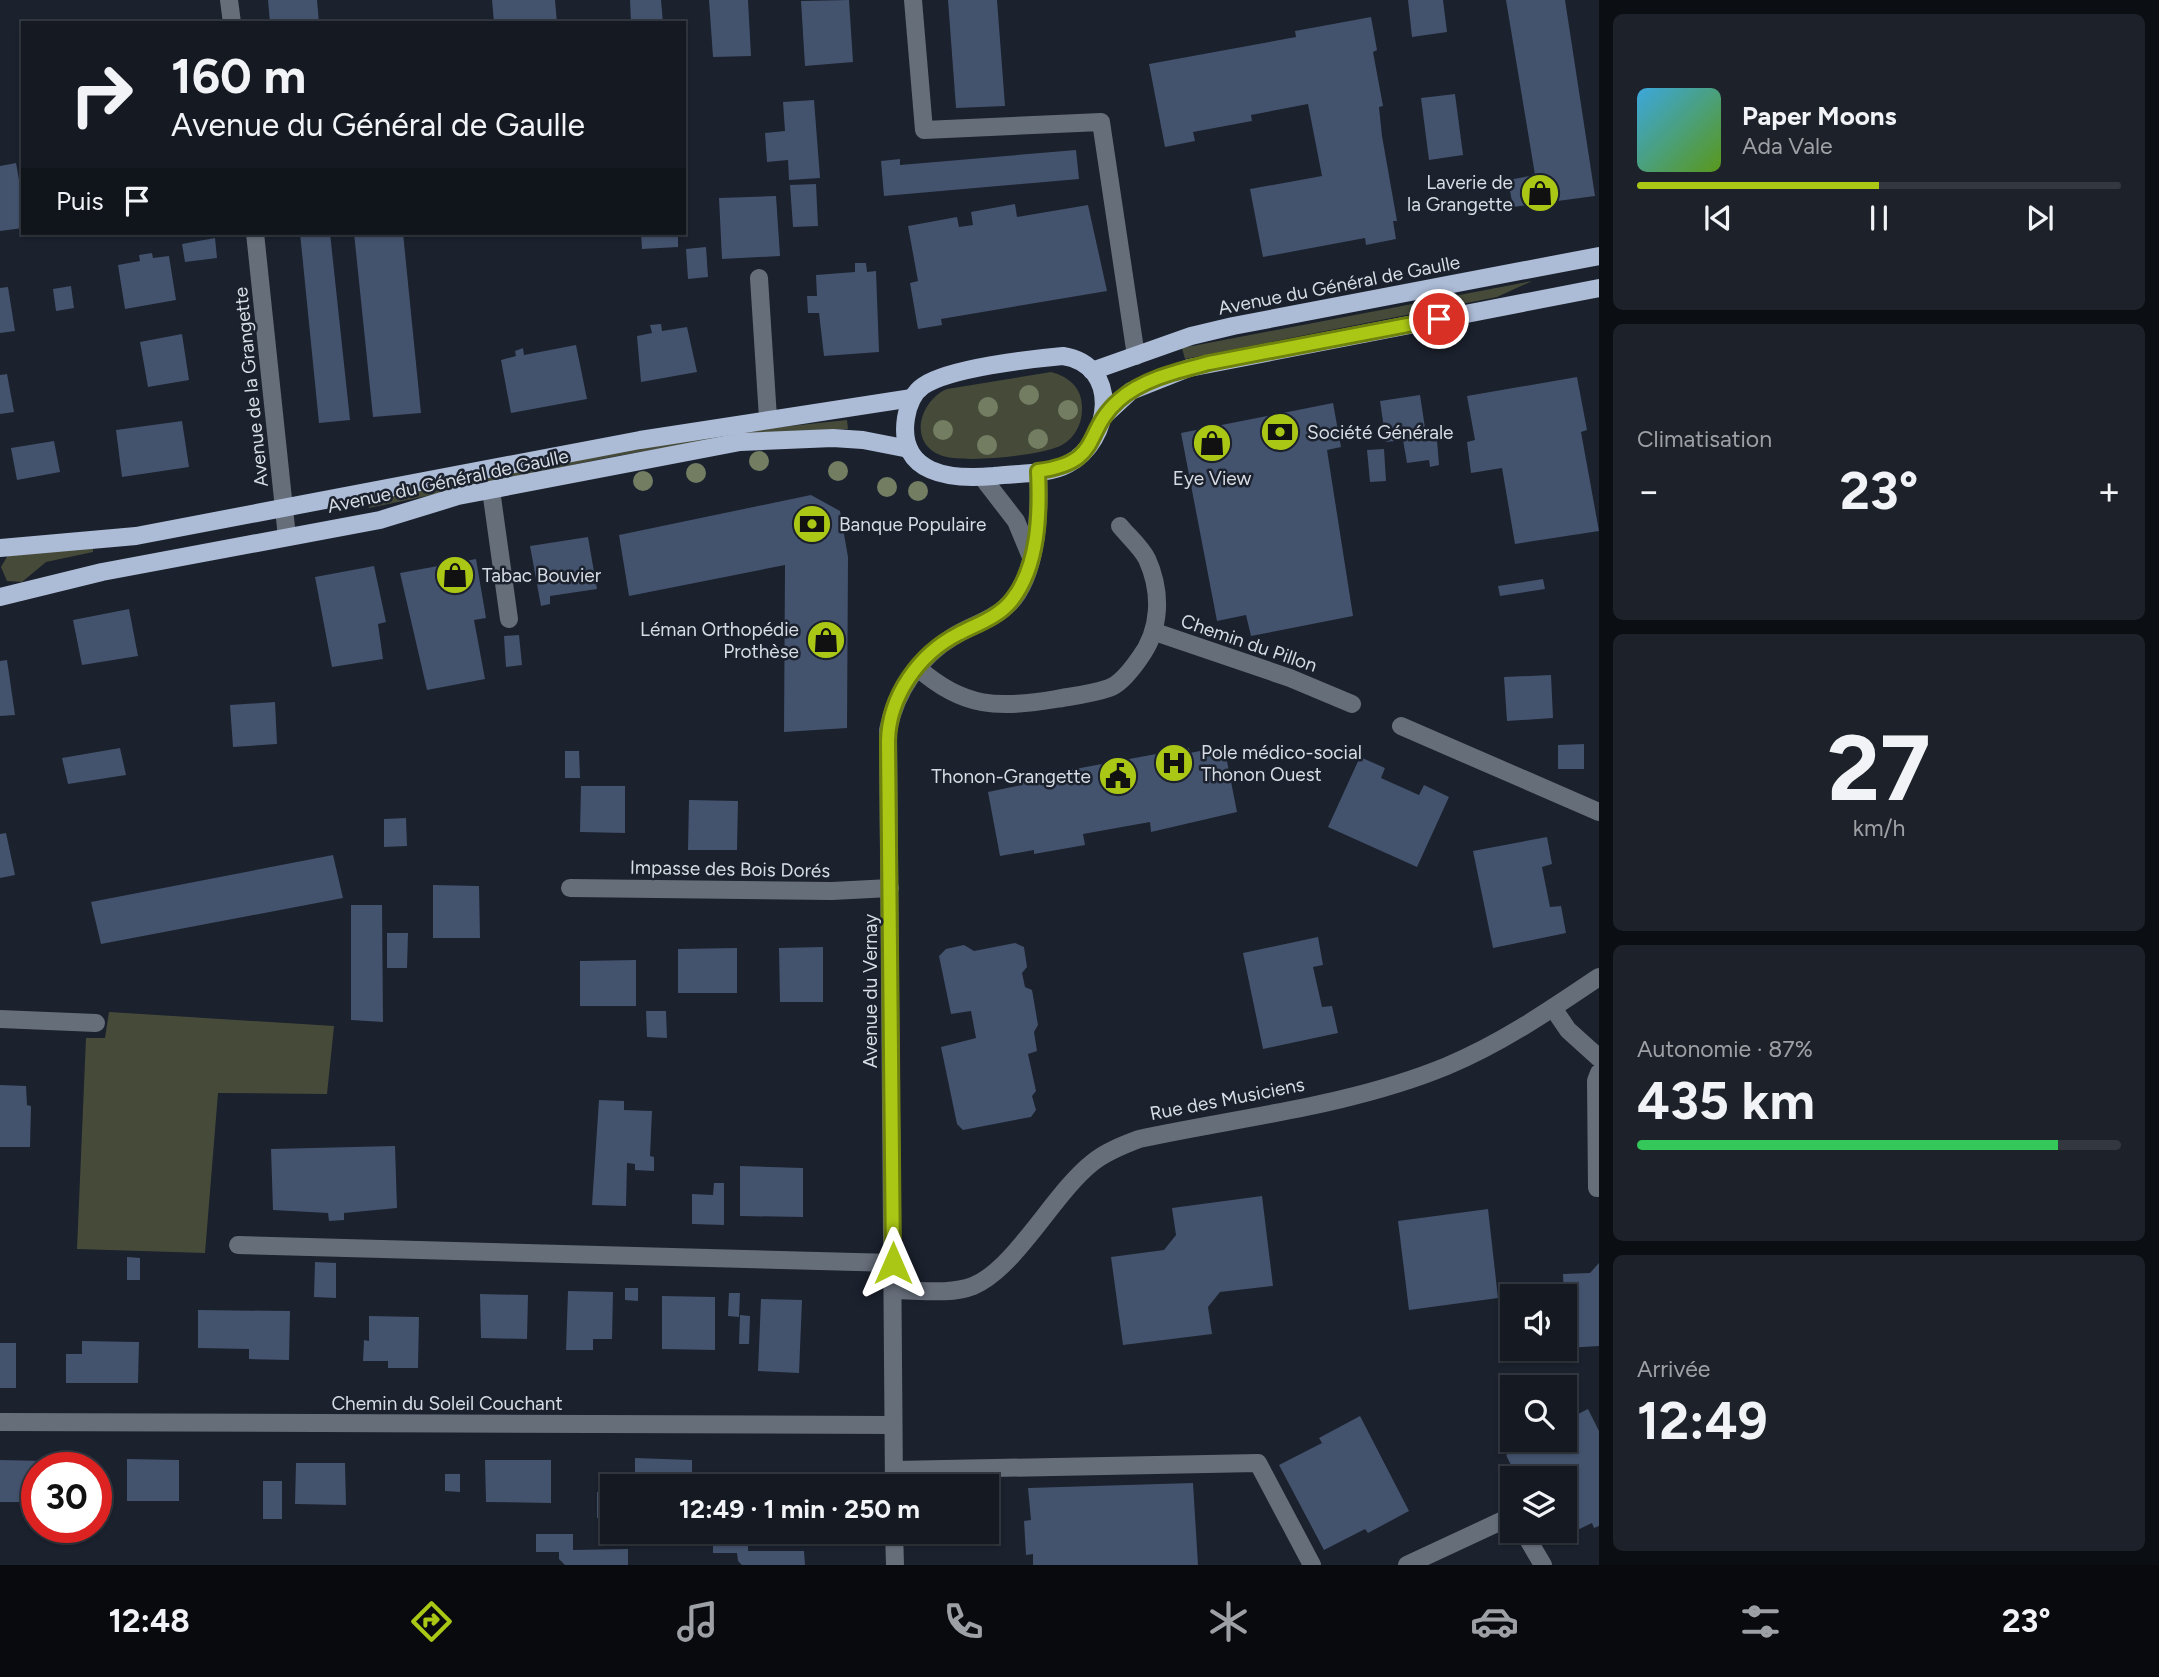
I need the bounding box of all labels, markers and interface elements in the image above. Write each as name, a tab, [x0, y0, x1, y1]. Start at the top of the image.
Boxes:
text: 160 m	[171, 46, 306, 105]
icon: right	[56, 49, 147, 140]
text: Paper Moons	[1742, 100, 1897, 132]
text: Avenue du Général de Gaulle	[171, 106, 585, 144]
text: Ada Vale	[1742, 132, 1833, 160]
place label: Laverie de la Grangette	[1407, 171, 1513, 216]
shop icon: Laverie de la Grangette	[1519, 172, 1561, 214]
icon: arrive	[118, 182, 156, 220]
text: Puis	[56, 185, 104, 217]
icon: previous	[1699, 199, 1737, 237]
icon: pause	[1860, 199, 1898, 237]
icon: next	[2021, 199, 2059, 237]
street label: Avenue du Général de Gaulle	[1216, 250, 1462, 320]
street label: Avenue de la Grangette	[229, 286, 273, 488]
pin	[1409, 289, 1469, 349]
icon: arrive	[1420, 300, 1458, 338]
bank icon: Société Générale	[1259, 411, 1301, 453]
place label: Société Générale	[1307, 421, 1453, 444]
shop icon: Eye View	[1191, 422, 1233, 464]
text: Climatisation	[1637, 425, 1772, 453]
street label: Avenue du Général de Gaulle	[325, 444, 571, 518]
text: 23°	[1840, 460, 1918, 522]
place label: Eye View	[1173, 467, 1251, 490]
text: −	[1637, 468, 1661, 514]
text: +	[2097, 468, 2121, 514]
bank icon: Banque Populaire	[791, 503, 833, 545]
place label: Banque Populaire	[839, 513, 986, 536]
shop icon: Tabac Bouvier	[434, 554, 476, 596]
place label: Tabac Bouvier	[482, 564, 602, 587]
street label: Chemin du Pillon	[1178, 609, 1320, 677]
place label: Léman Orthopédie Prothèse	[640, 618, 799, 663]
shop icon: Léman Orthopédie Prothèse	[805, 619, 847, 661]
text: 27	[1827, 714, 1931, 823]
place label: Pole médico-social Thonon Ouest	[1201, 741, 1362, 786]
hospital icon: Pole médico-social Thonon Ouest	[1153, 742, 1195, 784]
public building icon: Thonon-Grangette	[1097, 755, 1139, 797]
place label: Thonon-Grangette	[931, 765, 1091, 788]
text: km/h	[1853, 814, 1905, 842]
street label: Impasse des Bois Dorés	[630, 856, 831, 882]
street label: Avenue du Vernay	[859, 914, 882, 1068]
text: Autonomie · 87%	[1637, 1035, 1813, 1063]
text: 435 km	[1637, 1070, 1815, 1132]
street label: Rue des Musiciens	[1148, 1073, 1306, 1125]
position arrow	[856, 1226, 930, 1300]
map controls	[1500, 1284, 1577, 1543]
button: sound	[1500, 1284, 1577, 1361]
text: Arrivée	[1637, 1355, 1710, 1383]
button: search	[1500, 1375, 1577, 1452]
text: 12:49	[1637, 1390, 1768, 1452]
street label: Chemin du Soleil Couchant	[331, 1392, 563, 1415]
speed limit sign: 30	[21, 1452, 112, 1543]
button: layers	[1500, 1466, 1577, 1543]
text: 12:49 · 1 min · 250 m	[679, 1493, 920, 1525]
icon: directions	[407, 1597, 456, 1646]
icon: music	[673, 1597, 722, 1646]
icon: phone	[939, 1597, 988, 1646]
icon: climate	[1204, 1597, 1253, 1646]
icon: car	[1470, 1597, 1519, 1646]
icon: filters	[1736, 1597, 1785, 1646]
text: 12:48	[108, 1602, 190, 1640]
text: 23°	[2002, 1602, 2051, 1640]

